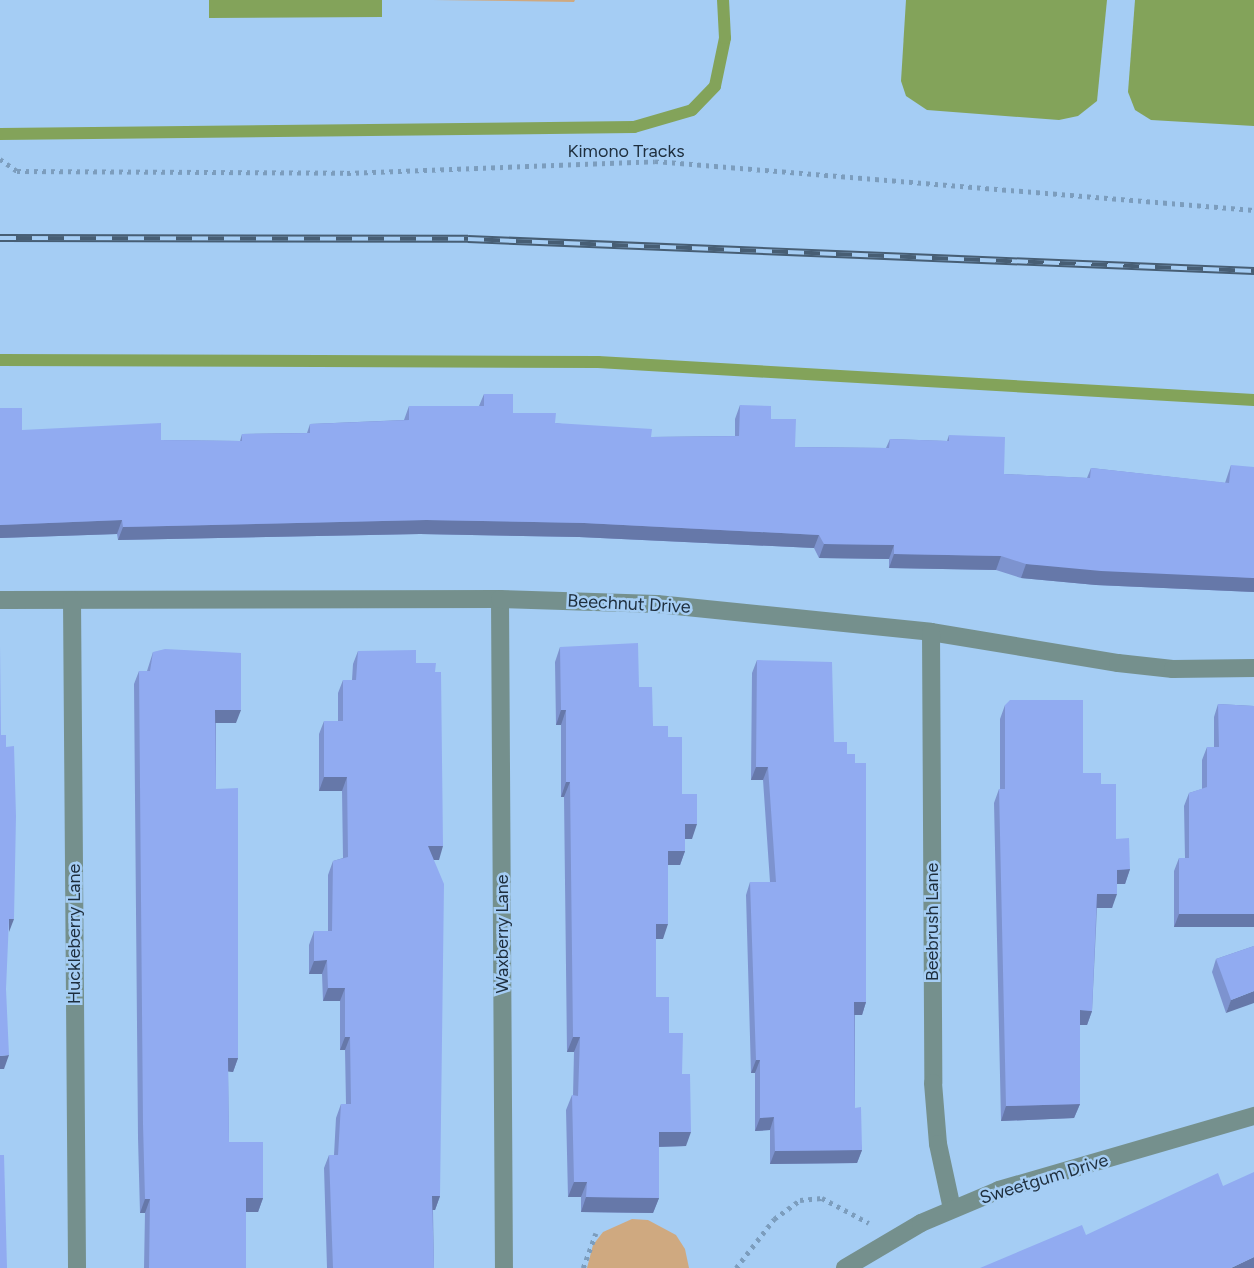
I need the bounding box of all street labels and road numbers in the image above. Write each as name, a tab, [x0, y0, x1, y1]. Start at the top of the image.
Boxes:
street label: Kimono Tracks	[567, 140, 685, 162]
street label: Beechnut Drive	[567, 590, 691, 618]
street label: Beebrush Lane	[921, 863, 943, 981]
street label: Huckleberry Lane	[63, 864, 85, 1004]
street label: Waxberry Lane	[491, 874, 513, 994]
street label: Sweetgum Drive	[977, 1149, 1111, 1209]

